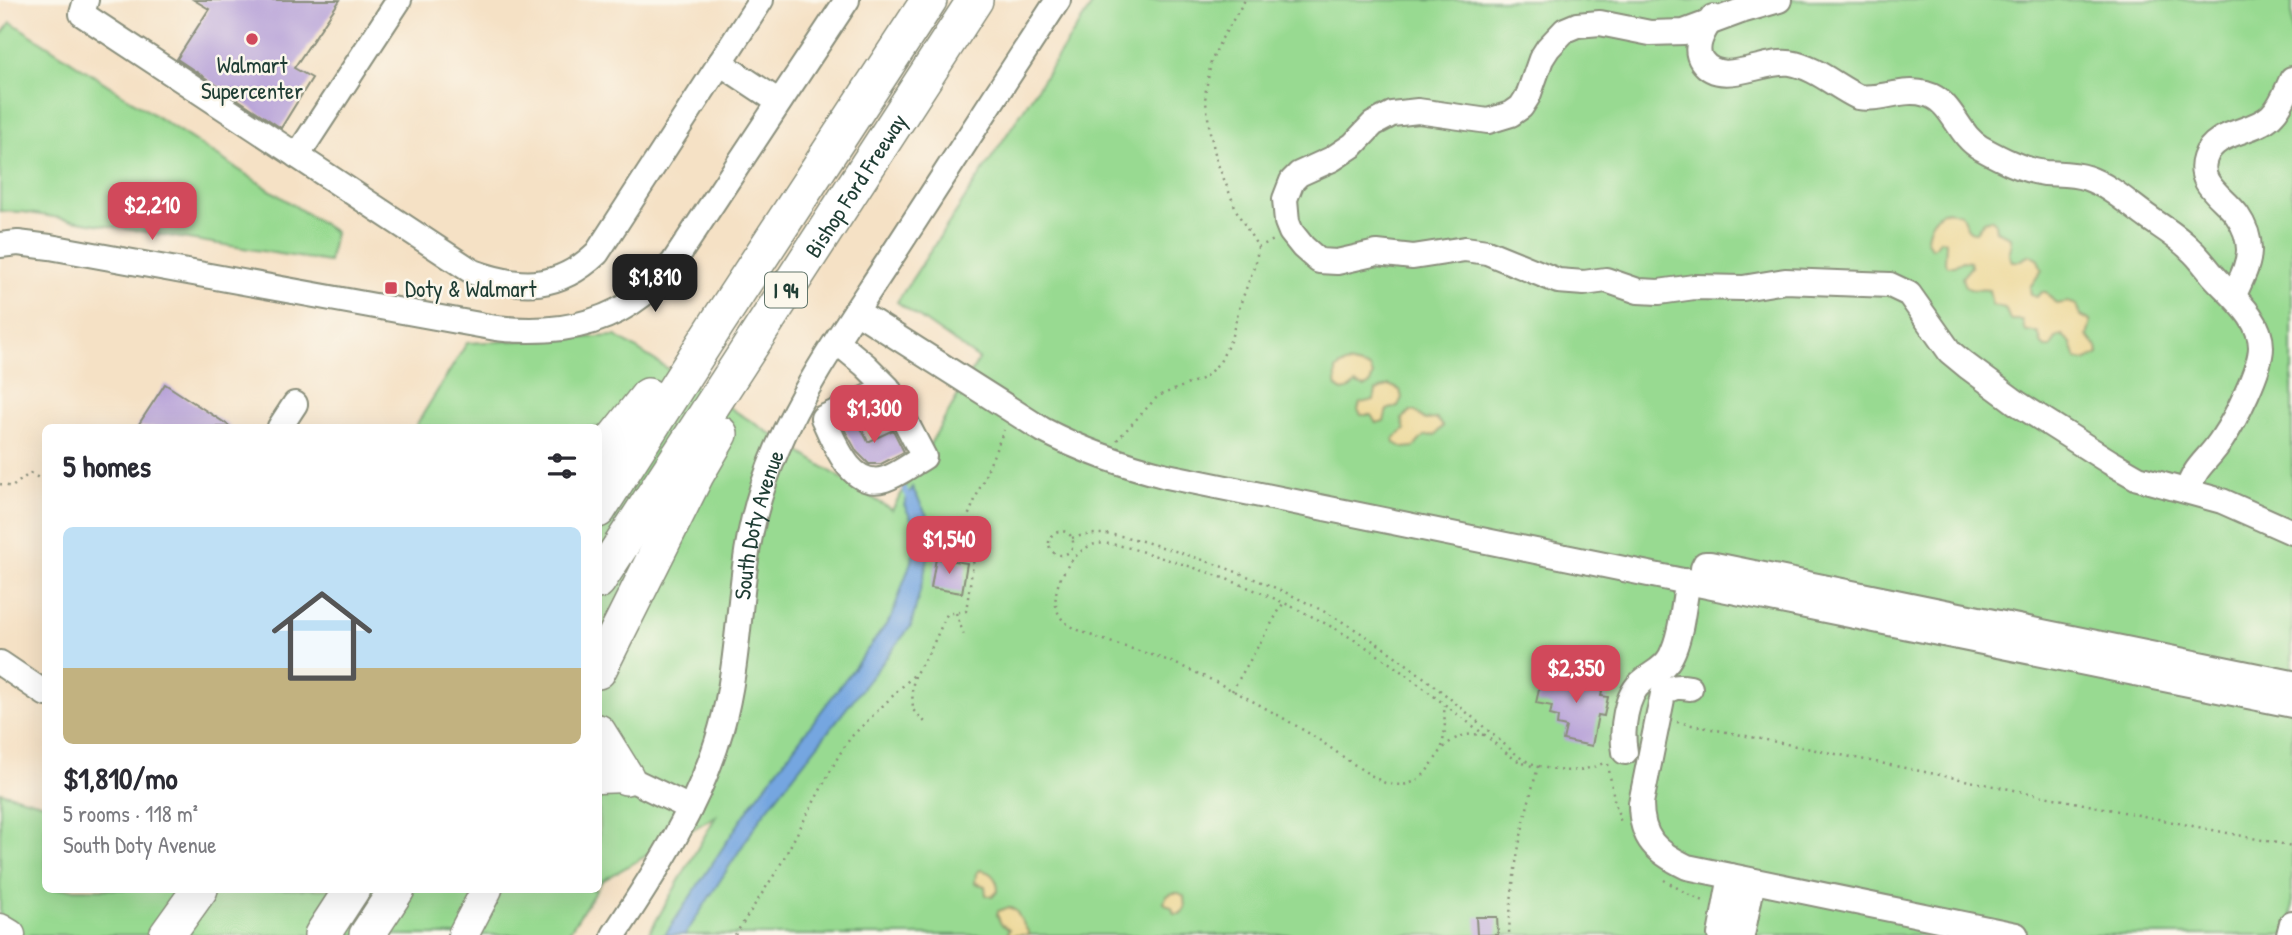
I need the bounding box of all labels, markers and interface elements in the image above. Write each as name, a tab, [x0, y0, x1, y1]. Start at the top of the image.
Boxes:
marker: Walmart Supercenter	[244, 31, 260, 47]
place label: Walmart Supercenter	[201, 49, 303, 106]
street label: Bishop Ford Freeway	[797, 107, 913, 263]
pin: $2,210	[95, 182, 209, 242]
text: $2,210	[124, 189, 180, 220]
pin: $1,810	[598, 254, 712, 314]
text: $1,810	[628, 261, 682, 292]
road number: I 94	[765, 272, 807, 308]
place label: Doty & Walmart	[405, 273, 537, 304]
marker: Doty & Walmart	[383, 280, 399, 296]
pin: $1,300	[817, 386, 931, 445]
text: $1,300	[846, 392, 902, 423]
street label: South Doty Avenue	[726, 445, 791, 601]
text: 5 homes	[63, 446, 151, 486]
icon: filters	[543, 447, 581, 485]
pin: $1,540	[892, 516, 1006, 576]
text: $1,540	[922, 523, 976, 554]
icon: home	[259, 573, 385, 699]
pin: $2,350	[1519, 646, 1633, 705]
text: $2,350	[1547, 652, 1605, 683]
text: $1,810/mo	[63, 758, 178, 798]
text: 5 rooms · 118 m²	[63, 798, 198, 829]
text: South Doty Avenue	[63, 829, 216, 860]

